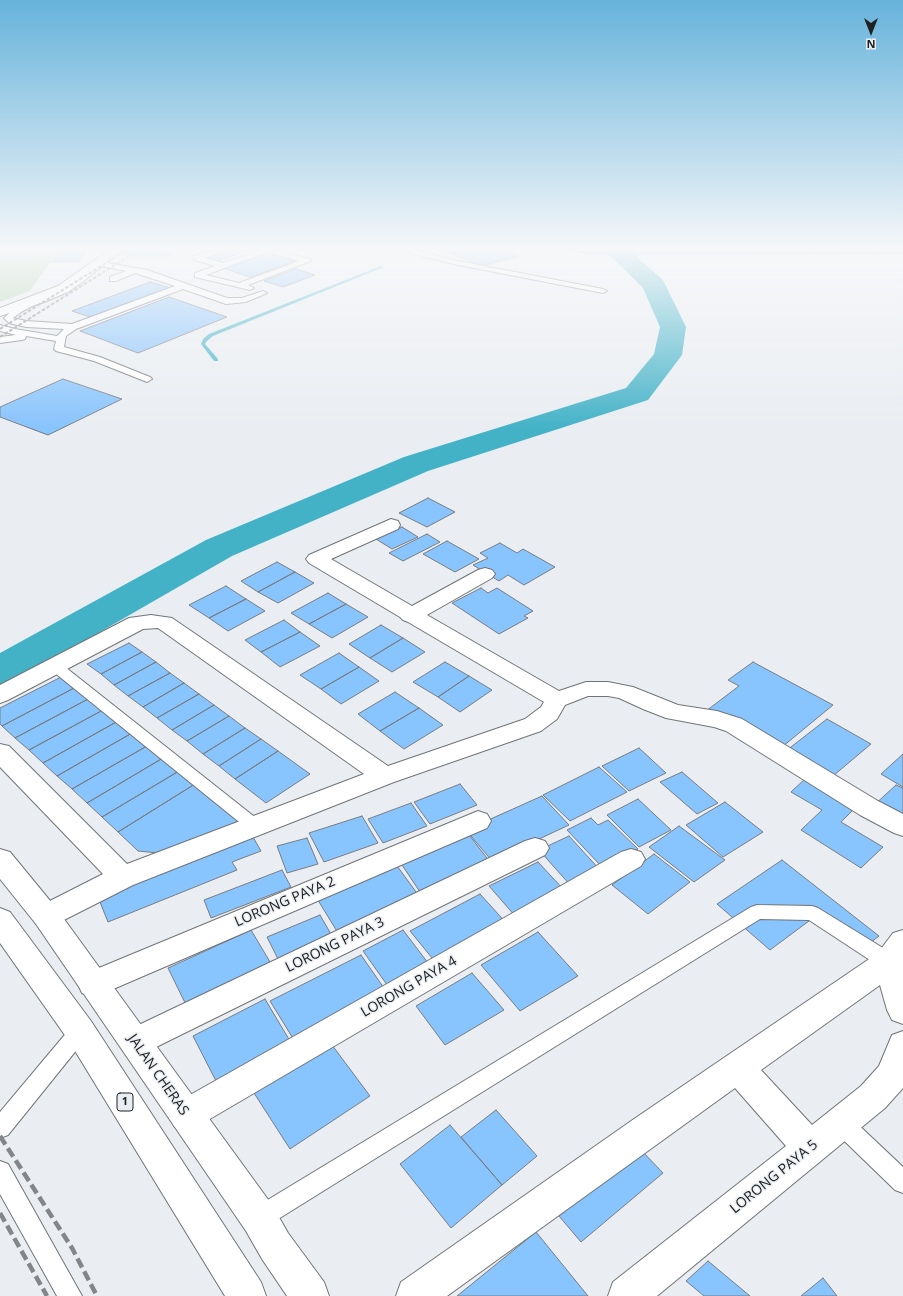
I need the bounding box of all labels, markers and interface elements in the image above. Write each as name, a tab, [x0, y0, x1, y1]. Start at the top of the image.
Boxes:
north arrow	[851, 12, 891, 52]
text: N	[867, 37, 875, 52]
street label: LORONG PAYA 2	[232, 873, 338, 931]
street label: LORONG PAYA 3	[283, 914, 387, 976]
street label: LORONG PAYA 4	[358, 953, 460, 1021]
street label: JALAN CHERAS	[124, 1031, 192, 1119]
road number: 1	[117, 1093, 133, 1111]
street label: LORONG PAYA 5	[727, 1137, 821, 1217]

